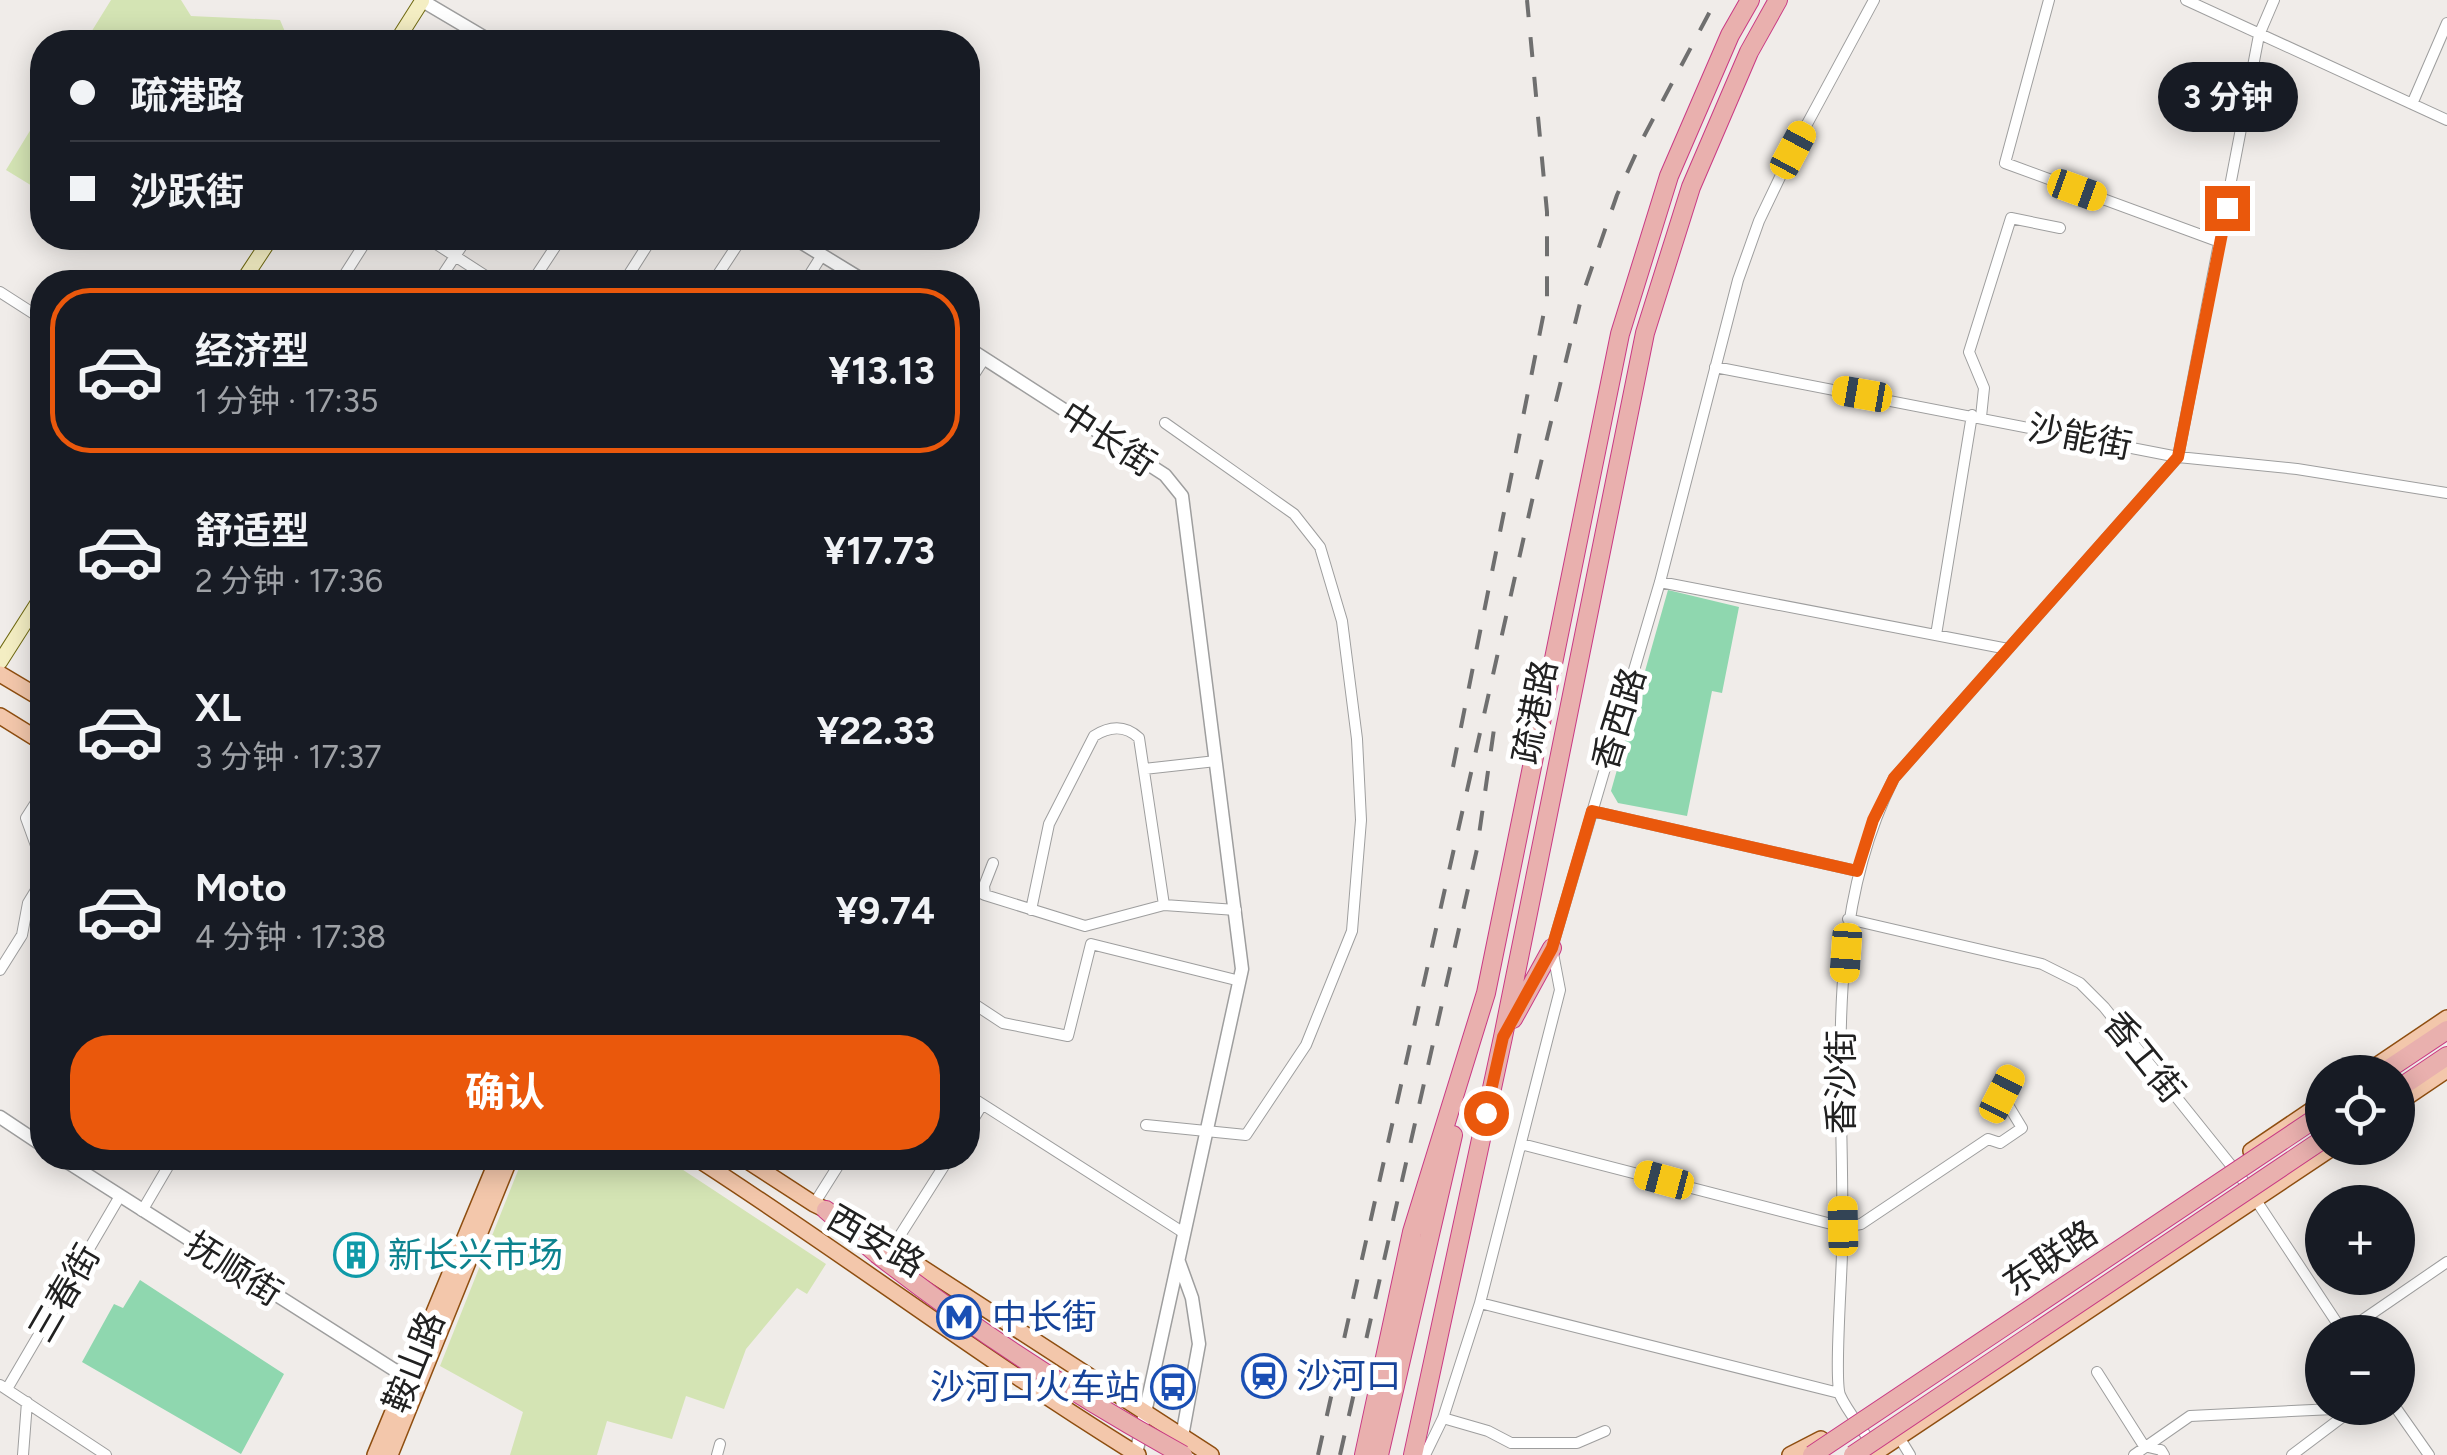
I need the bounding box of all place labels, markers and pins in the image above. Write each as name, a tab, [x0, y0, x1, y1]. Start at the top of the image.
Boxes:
building icon: 新长兴市场	[333, 1232, 379, 1278]
place label: 新长兴市场	[388, 1234, 563, 1276]
metro station icon: 中长街	[936, 1294, 982, 1340]
place label: 中长街	[992, 1296, 1097, 1338]
station icon: 沙河口	[1241, 1353, 1287, 1399]
place label: 沙河口	[1296, 1355, 1401, 1397]
bus stop icon: 沙河口火车站	[1150, 1364, 1196, 1410]
place label: 沙河口火车站	[930, 1366, 1140, 1408]

